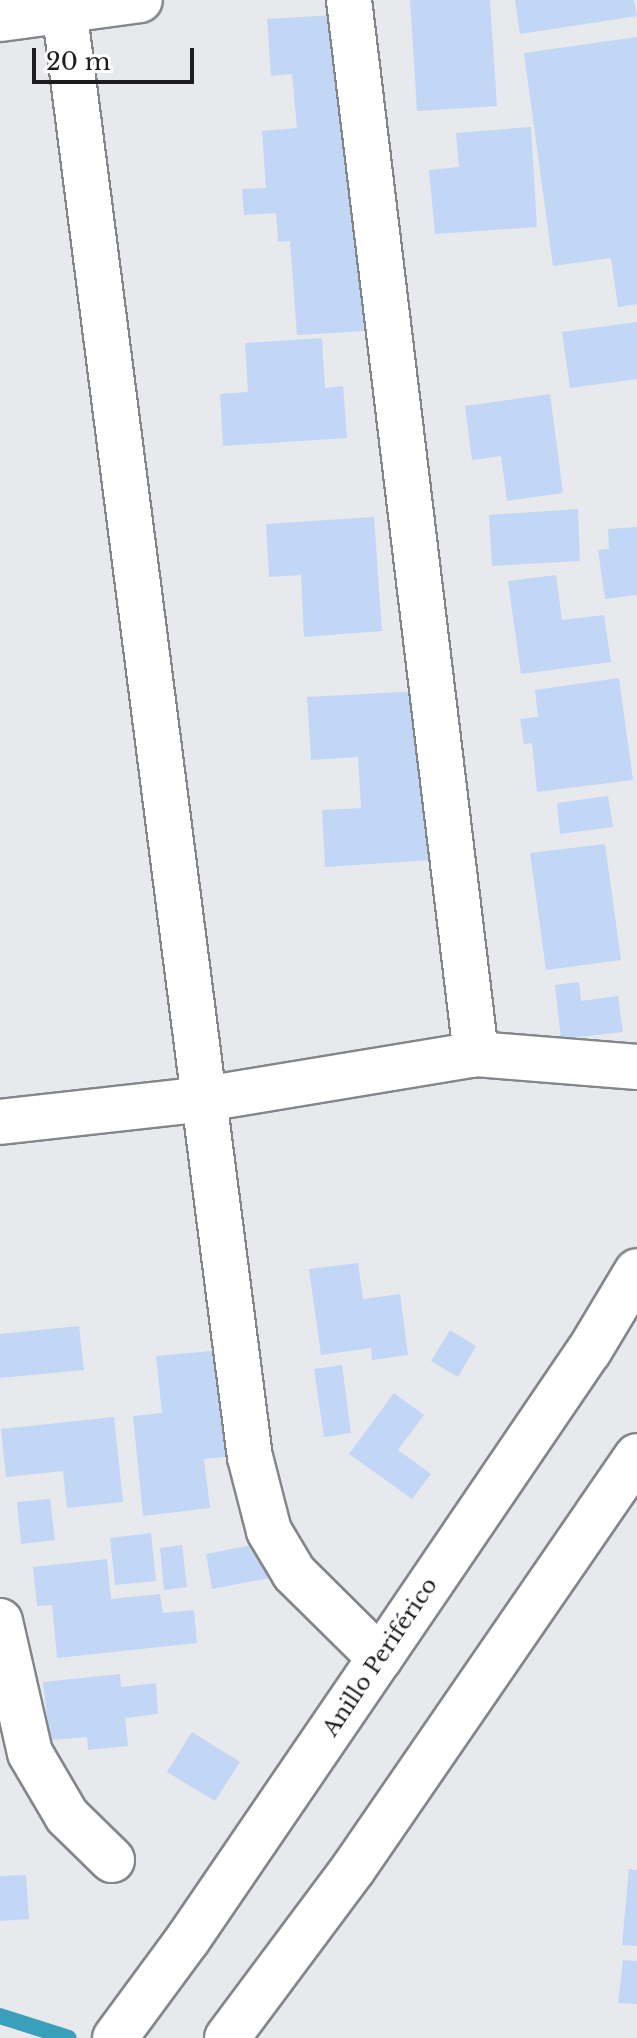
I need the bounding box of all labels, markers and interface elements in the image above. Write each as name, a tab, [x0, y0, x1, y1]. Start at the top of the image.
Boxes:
scale bar	[36, 32, 198, 82]
text: 20 m	[46, 47, 111, 76]
street label: Anillo Periférico	[317, 1573, 443, 1741]

